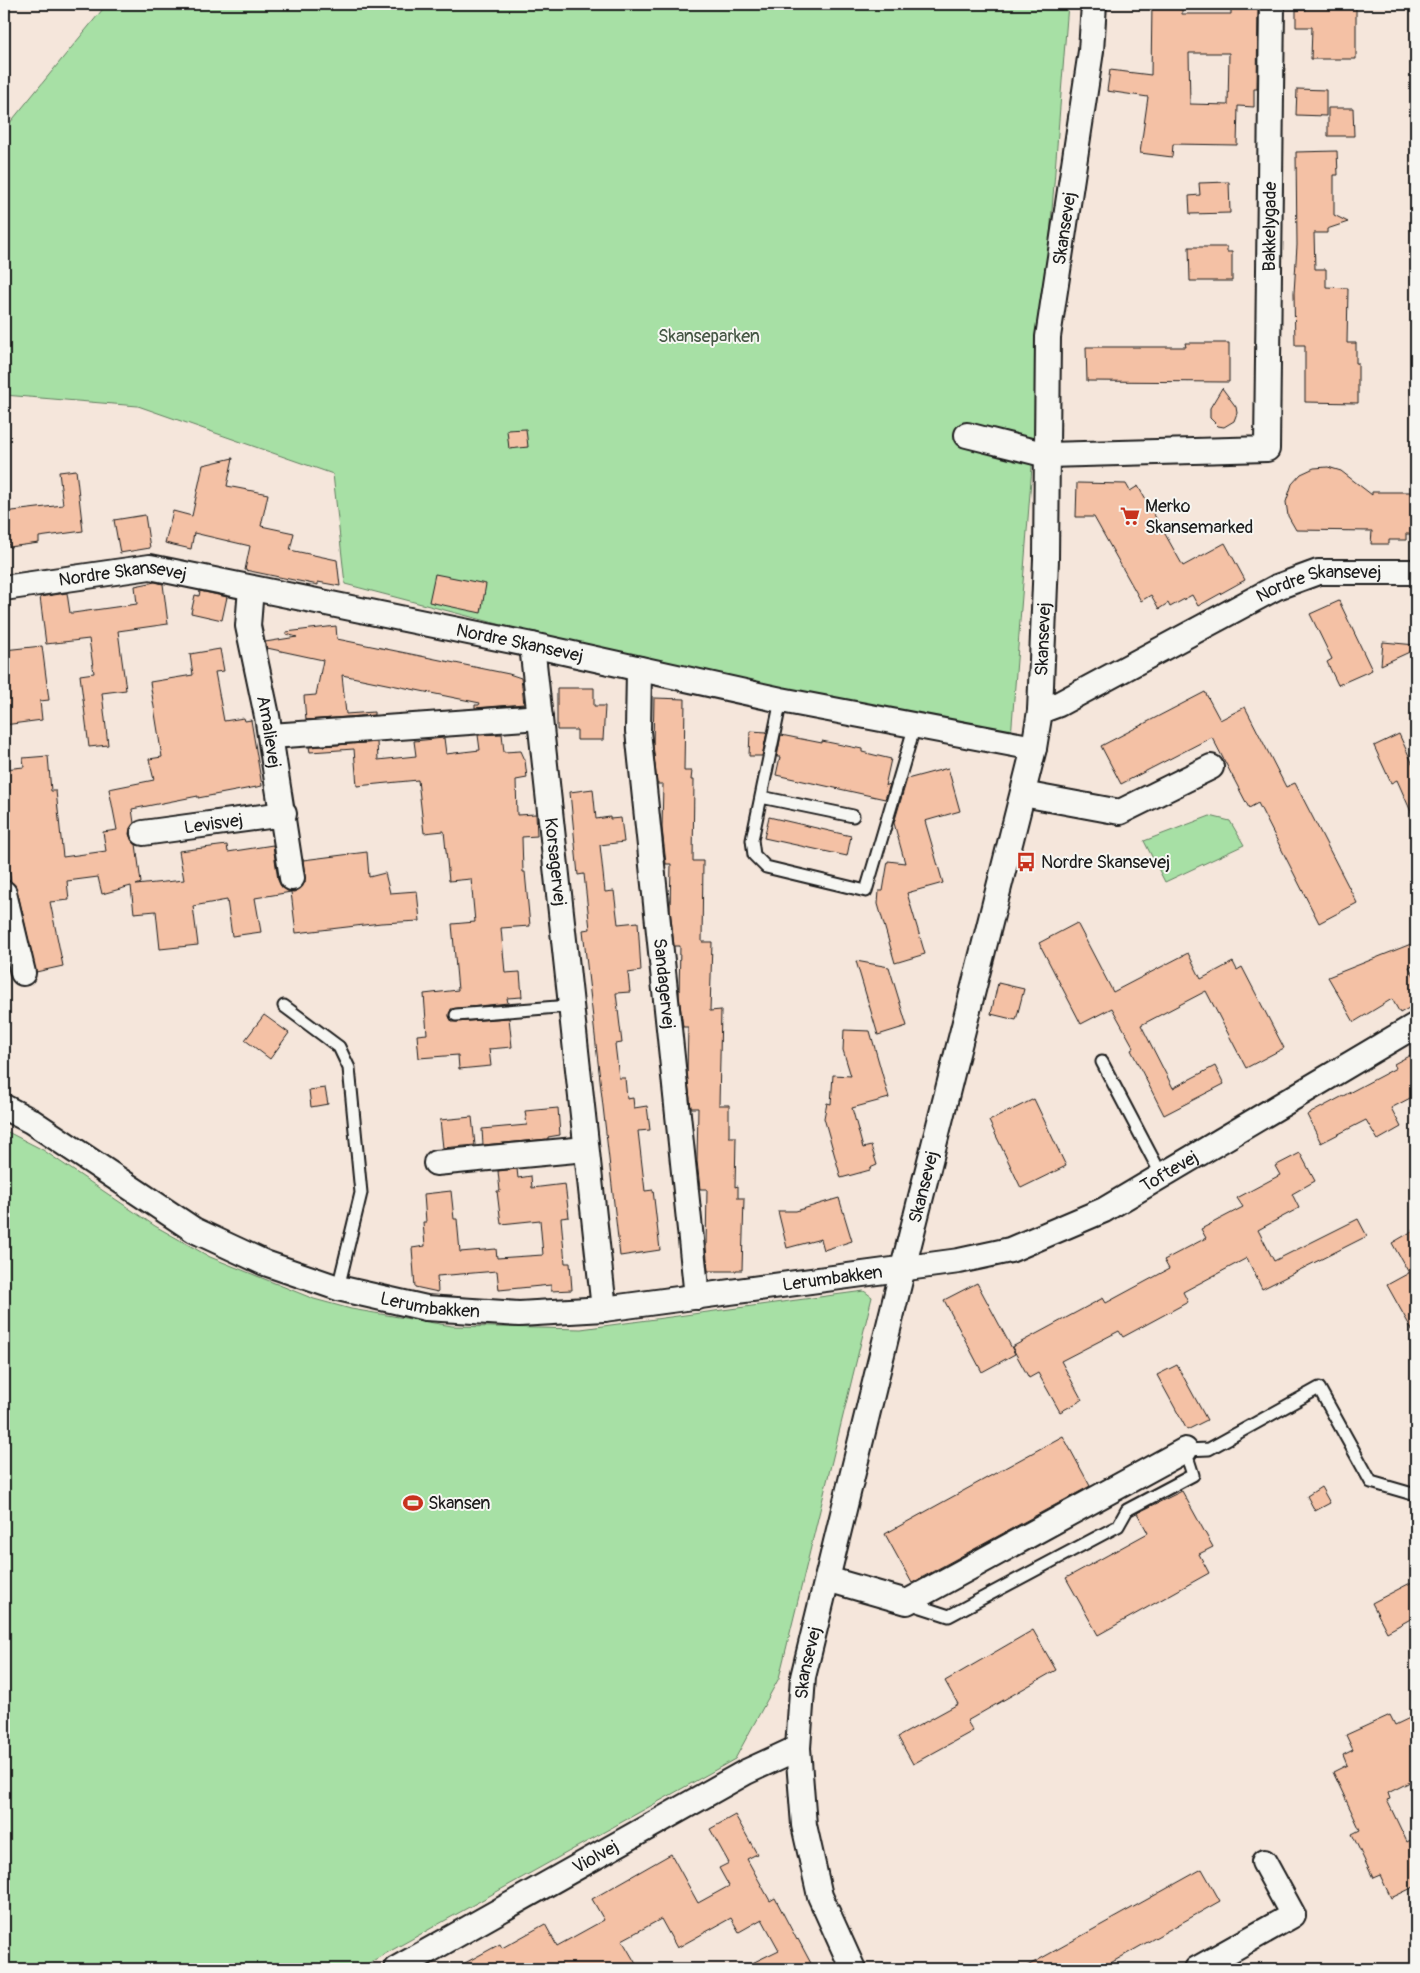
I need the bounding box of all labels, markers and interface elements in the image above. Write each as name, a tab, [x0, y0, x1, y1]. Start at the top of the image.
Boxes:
street label: Bakkelygade	[1257, 181, 1282, 272]
street label: Skansevej	[1047, 190, 1081, 267]
park label: Skanseparken	[658, 325, 760, 348]
place label: Merko Skansemarked	[1145, 495, 1253, 539]
supermarket icon: Merko Skansemarked	[1119, 505, 1141, 527]
street label: Nordre Skansevej	[57, 556, 189, 592]
street label: Nordre Skansevej	[1252, 561, 1381, 608]
street label: Skansevej	[1030, 602, 1056, 676]
street label: Nordre Skansevej	[454, 618, 586, 668]
street label: Amalievej	[251, 693, 286, 770]
street label: Levisvej	[182, 808, 244, 839]
street label: Korsagervej	[539, 816, 572, 907]
bus stop icon: Nordre Skansevej	[1015, 851, 1037, 873]
place label: Nordre Skansevej	[1041, 851, 1170, 874]
street label: Sandagervej	[648, 937, 681, 1030]
street label: Toftevej	[1136, 1145, 1202, 1197]
street label: Skansevej	[903, 1148, 944, 1225]
street label: Lerumbakken	[781, 1260, 884, 1296]
street label: Lerumbakken	[378, 1286, 481, 1323]
sports icon: Skansen	[402, 1492, 424, 1514]
place label: Skansen	[428, 1492, 490, 1515]
street label: Skansevej	[790, 1624, 826, 1700]
street label: Violvej	[569, 1835, 623, 1879]

